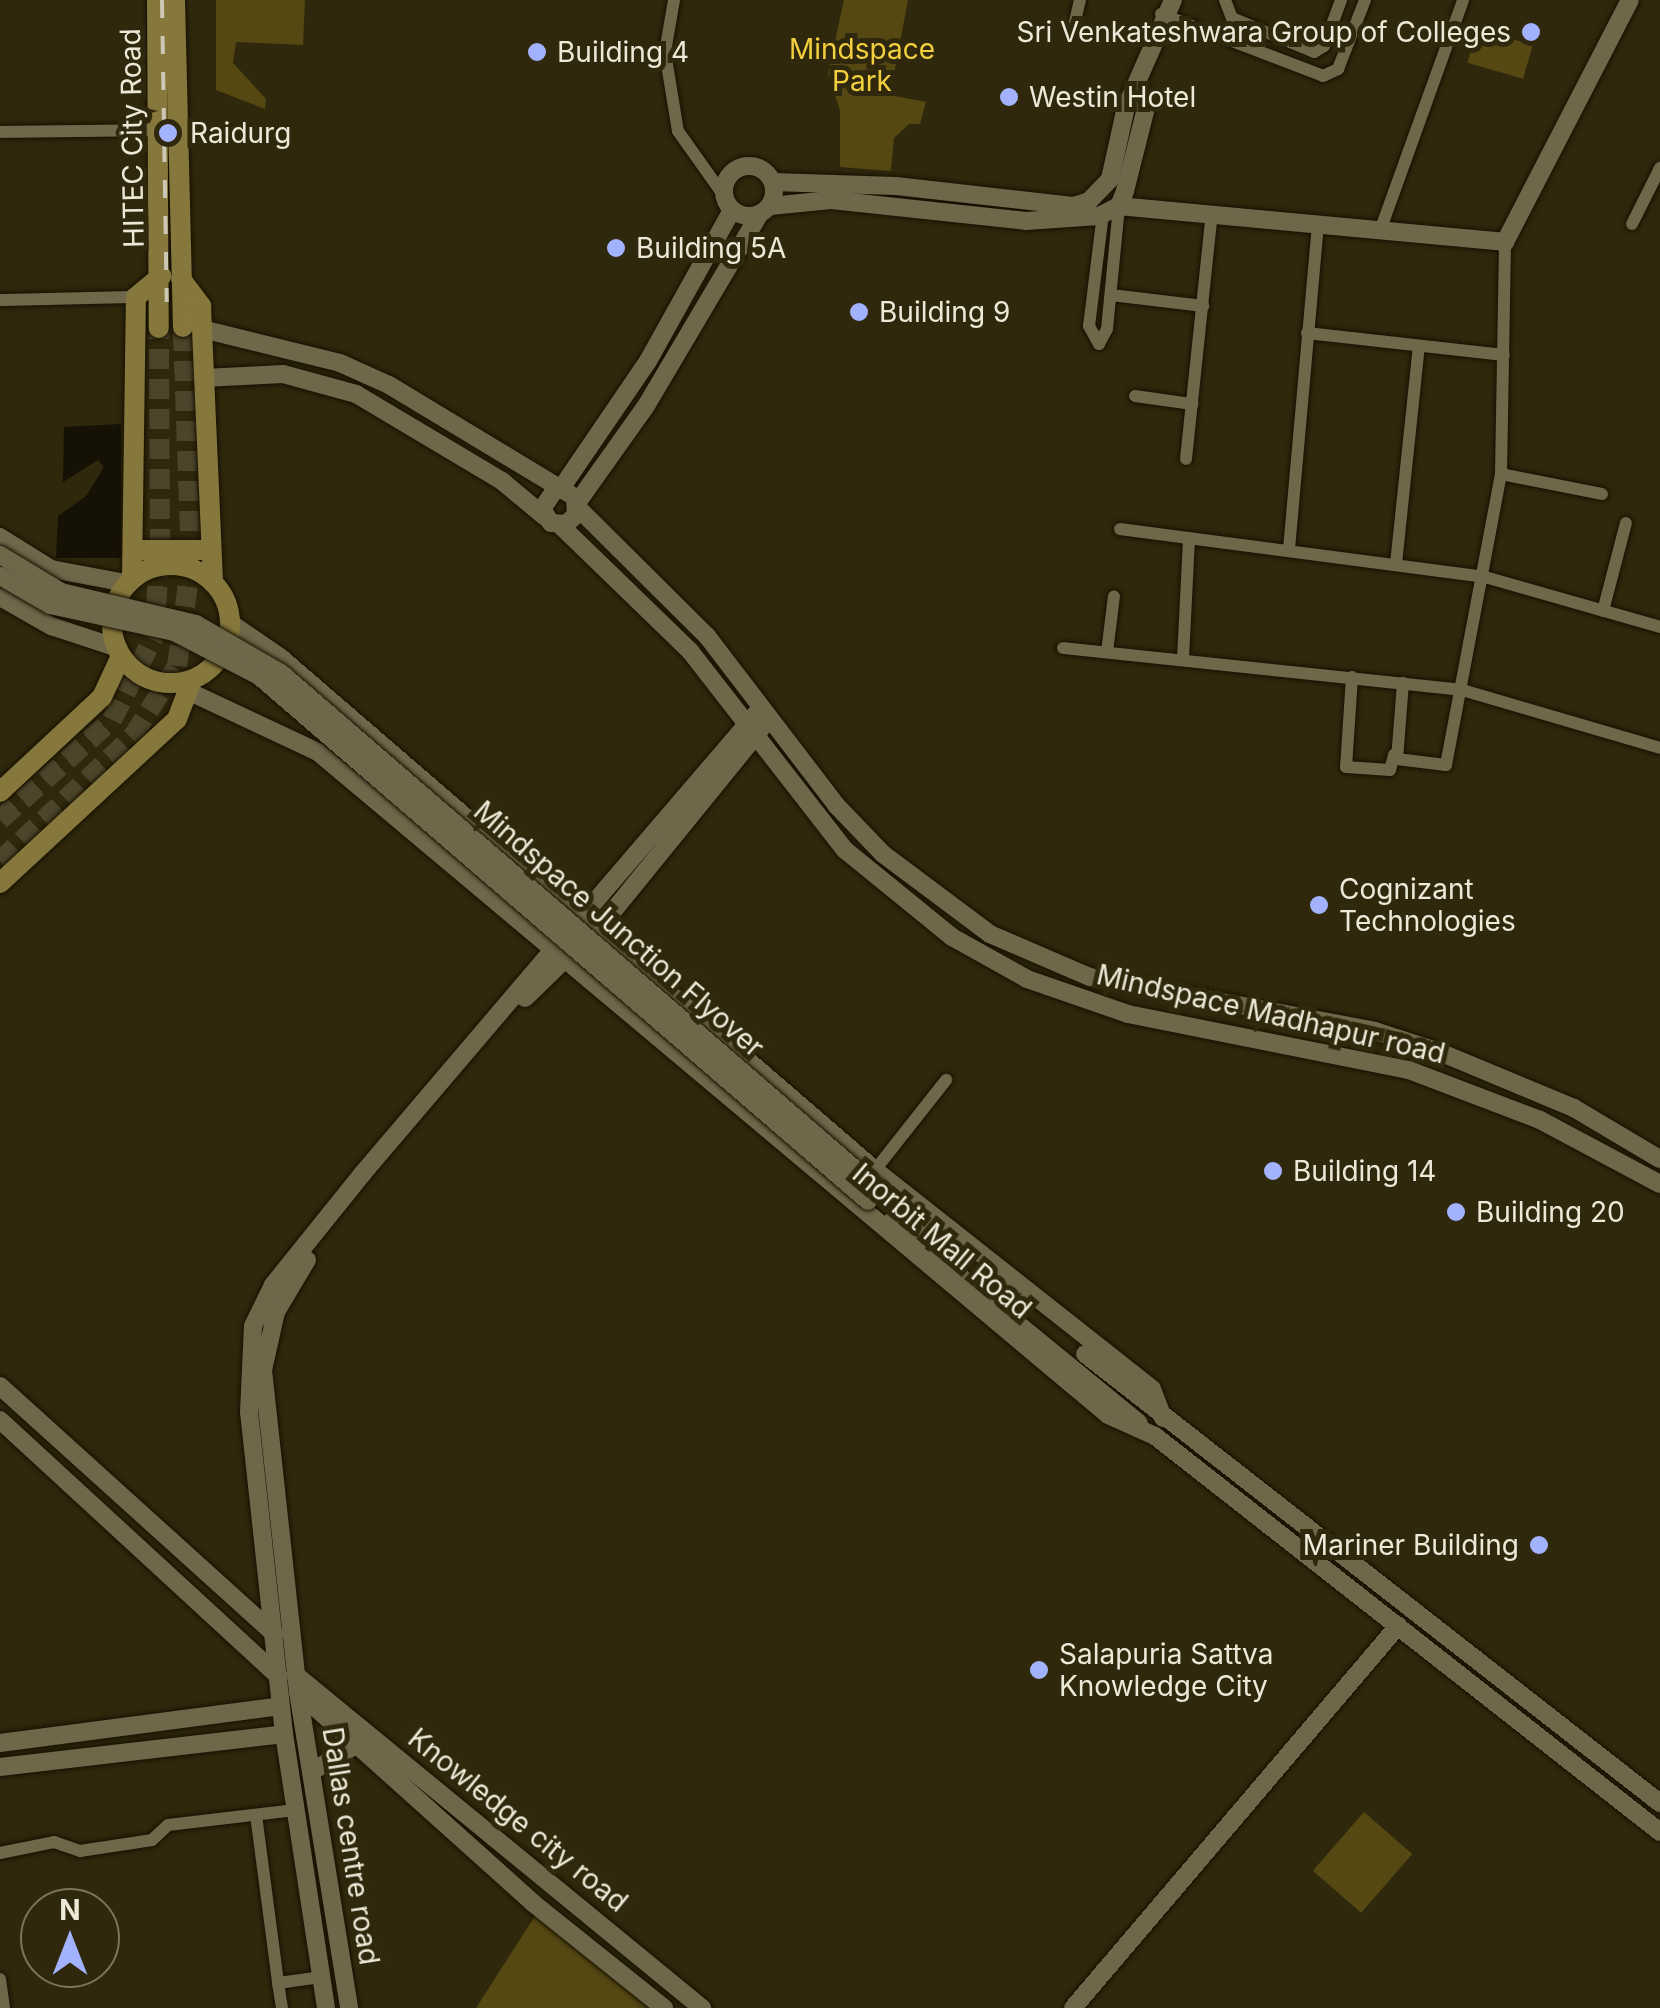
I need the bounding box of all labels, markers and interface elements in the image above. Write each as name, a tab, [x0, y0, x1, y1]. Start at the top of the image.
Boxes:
place label: Sri Venkateshwara Group of Colleges	[1016, 15, 1511, 49]
marker: Sri Venkateshwara Group of Colleges	[1520, 21, 1542, 43]
street label: HITEC City Road	[113, 28, 151, 248]
park label: Mindspace Park	[789, 32, 935, 98]
place label: Building 4	[557, 35, 689, 69]
marker: Building 4	[526, 41, 548, 63]
place label: Westin Hotel	[1029, 80, 1196, 114]
marker: Westin Hotel	[998, 86, 1020, 108]
place label: Raidurg	[190, 116, 291, 150]
marker: Raidurg	[155, 120, 181, 146]
place label: Building 5A	[636, 231, 786, 265]
marker: Building 5A	[605, 237, 627, 259]
place label: Building 9	[879, 295, 1010, 329]
marker: Building 9	[848, 301, 870, 323]
street label: Mindspace Junction Flyover	[467, 794, 771, 1064]
place label: Cognizant Technologies	[1339, 872, 1516, 938]
marker: Cognizant Technologies	[1308, 894, 1330, 916]
street label: Mindspace Madhapur road	[1094, 958, 1448, 1070]
place label: Building 14	[1293, 1154, 1436, 1188]
street label: Inorbit Mall Road	[846, 1157, 1038, 1325]
marker: Building 14	[1262, 1160, 1284, 1182]
place label: Building 20	[1476, 1195, 1625, 1229]
marker: Building 20	[1445, 1201, 1467, 1223]
place label: Mariner Building	[1303, 1528, 1519, 1562]
marker: Mariner Building	[1528, 1534, 1550, 1556]
place label: Salapuria Sattva Knowledge City	[1059, 1637, 1273, 1703]
marker: Salapuria Sattva Knowledge City	[1028, 1659, 1050, 1681]
street label: Knowledge city road	[402, 1721, 634, 1919]
street label: Dallas centre road	[316, 1725, 386, 1967]
north arrow	[20, 1888, 120, 1988]
text: N	[59, 1893, 81, 1927]

